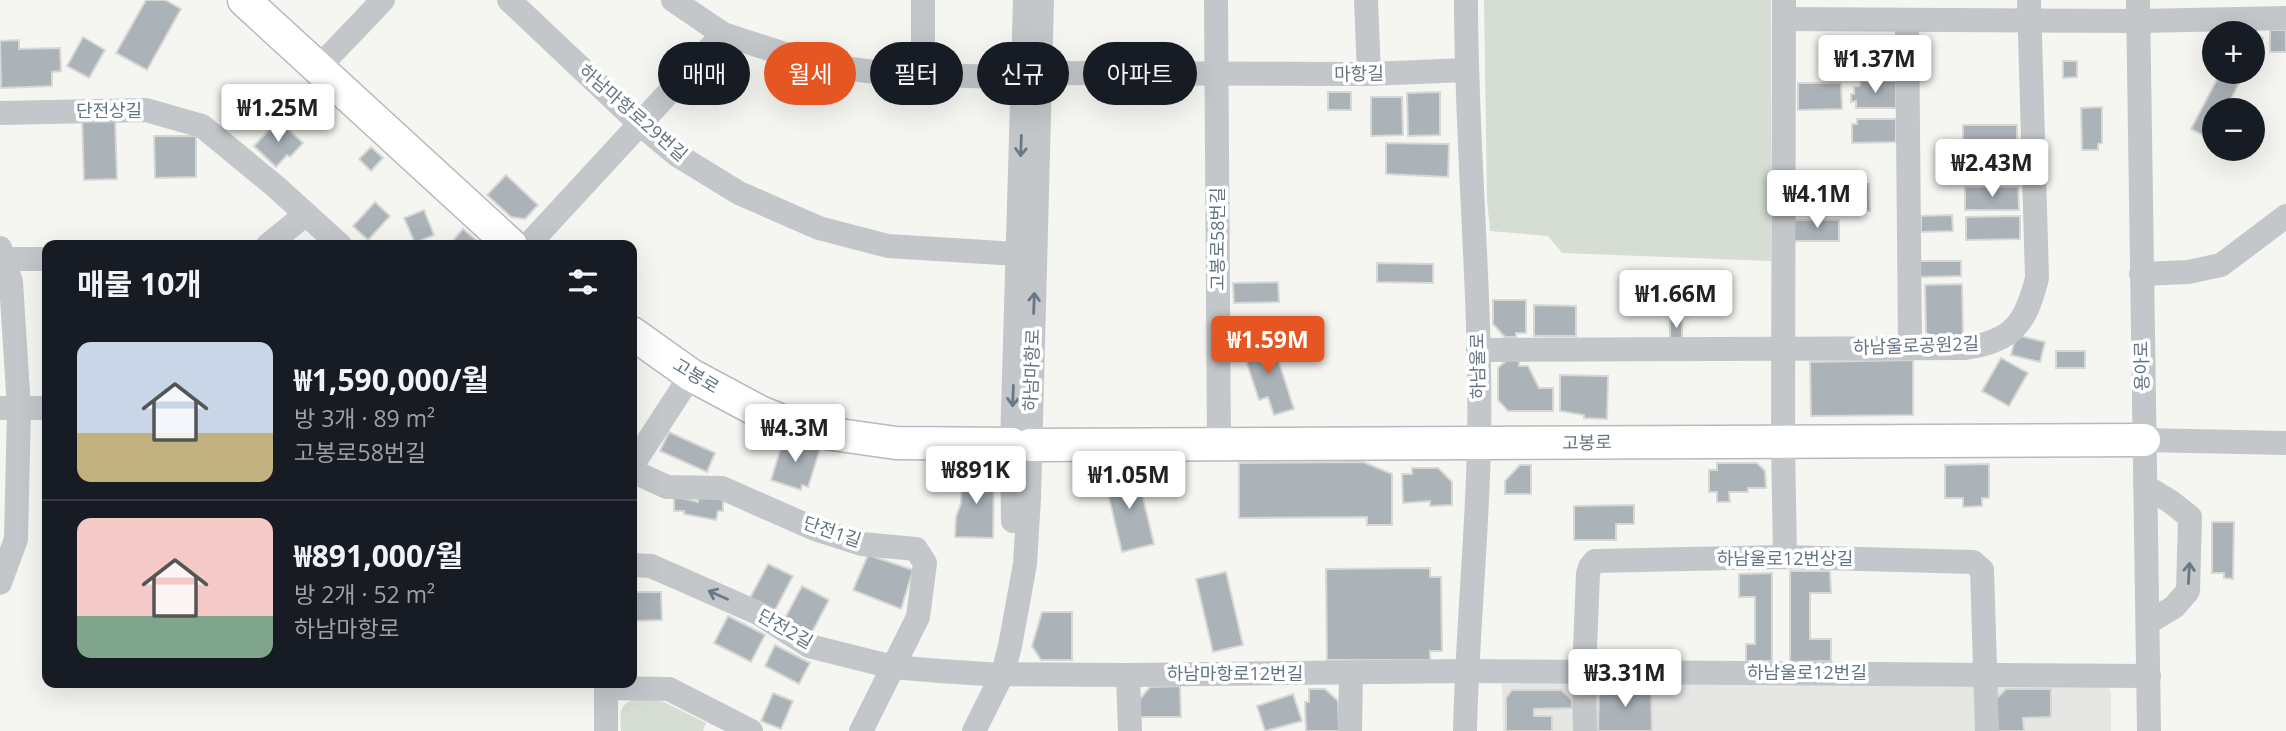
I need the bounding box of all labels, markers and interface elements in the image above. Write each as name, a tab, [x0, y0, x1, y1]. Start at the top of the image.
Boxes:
map controls	[2202, 21, 2265, 161]
button: +	[2202, 21, 2265, 84]
pin: ₩1.37M	[1818, 36, 1932, 95]
chip: 매매	[658, 42, 750, 105]
chip: 월세	[764, 42, 856, 105]
chip: 필터	[870, 42, 963, 105]
chip: 신규	[977, 42, 1069, 105]
chip: 아파트	[1083, 42, 1197, 105]
text: ₩1.37M	[1834, 42, 1916, 74]
street label: 하남마항로29번길	[574, 58, 693, 166]
street label: 마항길	[1334, 61, 1384, 85]
pin: ₩1.25M	[221, 85, 335, 144]
text: ₩1.25M	[237, 91, 319, 123]
street label: 단전상길	[76, 98, 142, 122]
button: −	[2202, 98, 2265, 161]
one-way arrow	[1014, 134, 1027, 157]
pin: ₩2.43M	[1935, 140, 2049, 199]
text: ₩2.43M	[1951, 146, 2033, 178]
pin: ₩4.1M	[1768, 170, 1866, 230]
text: ₩4.1M	[1783, 177, 1851, 209]
street label: 고봉로58번길	[1205, 187, 1229, 291]
text: 매물 10개	[77, 263, 202, 304]
icon: filters	[564, 263, 602, 301]
pin: ₩1.66M	[1619, 270, 1733, 330]
text: ₩1.66M	[1635, 277, 1717, 309]
one-way arrow	[1028, 292, 1041, 315]
pin: ₩1.59M	[1211, 316, 1325, 376]
text: ₩1.59M	[1227, 323, 1309, 355]
street label: 하남마항로	[1018, 328, 1044, 412]
street label: 하남울로공원2길	[1852, 331, 1979, 359]
street label: 하남울로	[1464, 333, 1490, 399]
street label: 용아로	[2129, 341, 2153, 391]
street label: 고봉로	[669, 352, 724, 398]
text: ₩1,590,000/월	[294, 359, 489, 400]
icon: home	[133, 370, 217, 454]
one-way arrow	[1006, 384, 1020, 407]
text: 방 3개 · 89 m²	[294, 402, 435, 434]
pin: ₩4.3M	[746, 405, 844, 464]
text: ₩4.3M	[761, 411, 829, 443]
street label: 고봉로	[1562, 430, 1612, 454]
text: 고봉로58번길	[294, 436, 426, 468]
pin: ₩891K	[927, 447, 1025, 506]
pin: ₩1.05M	[1072, 452, 1186, 511]
text: ₩891K	[942, 453, 1010, 485]
text: ₩1.05M	[1088, 458, 1170, 490]
street label: 단전1길	[800, 510, 865, 552]
text: ₩891,000/월	[294, 535, 463, 576]
icon: home	[133, 546, 217, 630]
street label: 하남울로12번상길	[1717, 546, 1853, 570]
one-way arrow	[2182, 562, 2195, 585]
text: 방 2개 · 52 m²	[294, 578, 435, 610]
one-way arrow	[708, 588, 729, 601]
street label: 단전2길	[754, 603, 817, 654]
text: 하남마항로	[294, 612, 400, 644]
pin: ₩3.31M	[1568, 650, 1682, 709]
text: ₩3.31M	[1584, 656, 1666, 688]
street label: 하남울로12번길	[1747, 660, 1867, 684]
street label: 하남마항로12번길	[1167, 661, 1303, 685]

